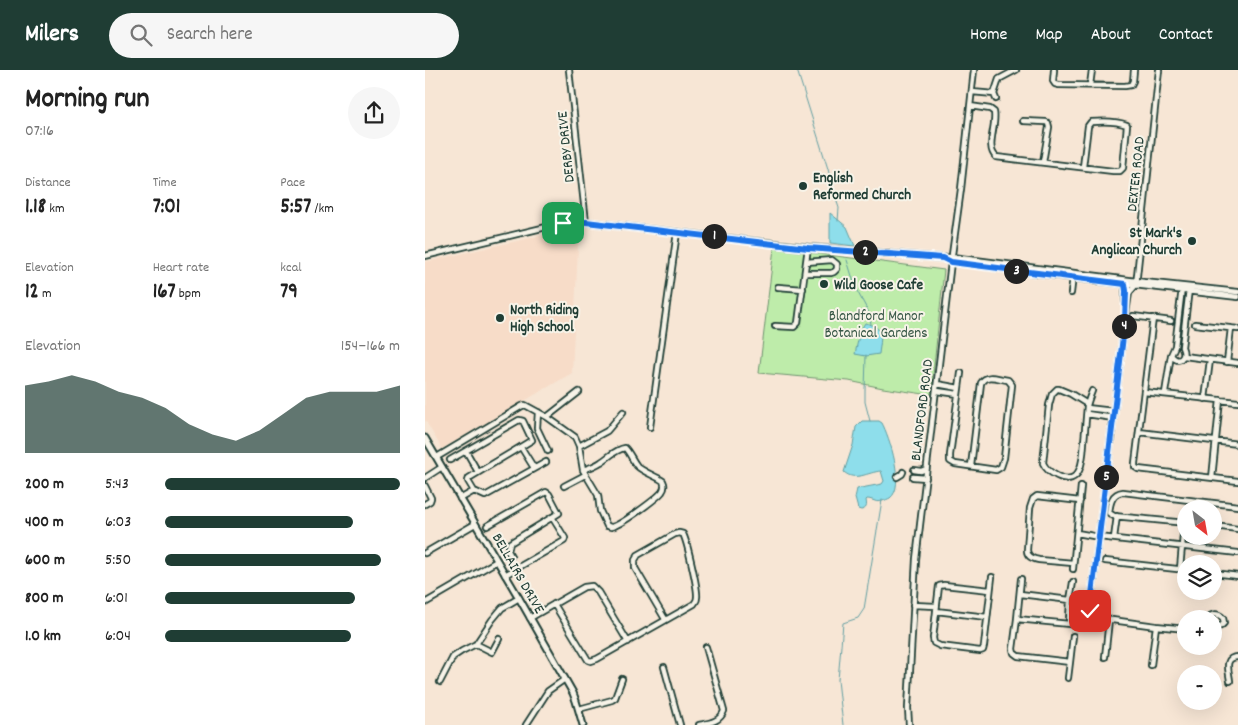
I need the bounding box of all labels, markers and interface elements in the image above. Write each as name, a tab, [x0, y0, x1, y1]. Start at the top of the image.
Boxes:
search box	[109, 13, 459, 58]
text: Milers	[25, 18, 79, 52]
icon: search	[127, 21, 155, 49]
text: Search here	[167, 22, 253, 49]
text: Home	[970, 23, 1007, 48]
text: Map	[1035, 23, 1063, 48]
text: About	[1091, 23, 1131, 48]
text: Contact	[1159, 23, 1213, 48]
text: Morning run	[25, 81, 149, 121]
button: share	[348, 87, 400, 139]
street label: DERBY DRIVE	[552, 110, 582, 184]
text: 07:16	[25, 120, 54, 143]
street label: DEXTER ROAD	[1122, 135, 1152, 213]
place label: English Reformed Church	[813, 168, 911, 207]
text: Distance	[25, 173, 71, 193]
text: Time	[153, 173, 177, 193]
text: Pace	[280, 173, 305, 193]
marker: English Reformed Church	[797, 180, 809, 192]
text: 1.18	[25, 193, 46, 223]
text: 7:01	[153, 193, 180, 223]
text: 5:57	[280, 193, 311, 223]
text: km	[46, 199, 65, 219]
text: /km	[311, 199, 334, 219]
pin	[542, 202, 584, 244]
icon: arrive	[549, 209, 577, 237]
place label: St Mark's Anglican Church	[1091, 223, 1182, 262]
pin: 1	[701, 224, 727, 248]
text: 1	[713, 226, 716, 246]
marker: St Mark's Anglican Church	[1186, 235, 1198, 247]
pin: 2	[853, 240, 877, 264]
text: 2	[862, 242, 869, 262]
text: Elevation	[25, 258, 74, 278]
text: Heart rate	[153, 258, 209, 278]
text: kcal	[280, 258, 302, 278]
pin: 3	[1003, 258, 1029, 284]
text: 3	[1013, 261, 1020, 281]
place label: Wild Goose Cafe	[834, 275, 923, 297]
text: 12	[25, 278, 39, 308]
text: 167	[153, 278, 176, 308]
text: 79	[280, 278, 298, 308]
marker: Wild Goose Cafe	[818, 278, 830, 290]
text: m	[39, 284, 52, 304]
text: bpm	[176, 284, 201, 304]
place label: North Riding High School	[510, 300, 579, 339]
park label: Blandford Manor Botanical Gardens	[824, 306, 928, 345]
marker: North Riding High School	[494, 312, 506, 324]
pin: 4	[1111, 314, 1137, 338]
text: 4	[1122, 316, 1127, 336]
text: Elevation	[25, 335, 81, 358]
text: 154–166 m	[341, 335, 400, 358]
street label: BLANDFORD ROAD	[906, 358, 940, 462]
pin: 5	[1093, 464, 1119, 490]
text: 5	[1103, 467, 1110, 487]
text: 200 m	[25, 473, 64, 496]
text: 5:43	[105, 473, 129, 496]
north arrow	[1177, 500, 1223, 545]
map controls	[1177, 500, 1222, 710]
text: 400 m	[25, 511, 64, 534]
text: 6:03	[105, 511, 131, 534]
street label: BELLAIRS DRIVE	[485, 529, 549, 619]
text: 600 m	[25, 549, 65, 572]
text: 5:50	[105, 549, 131, 572]
button: layers	[1177, 555, 1222, 600]
text: 800 m	[25, 587, 64, 610]
text: 6:01	[105, 587, 128, 610]
pin	[1069, 590, 1111, 632]
icon: check	[1076, 597, 1104, 625]
button: +	[1177, 610, 1222, 655]
text: 1.0 km	[25, 625, 61, 648]
text: 6:04	[105, 625, 131, 648]
button: −	[1177, 665, 1222, 710]

